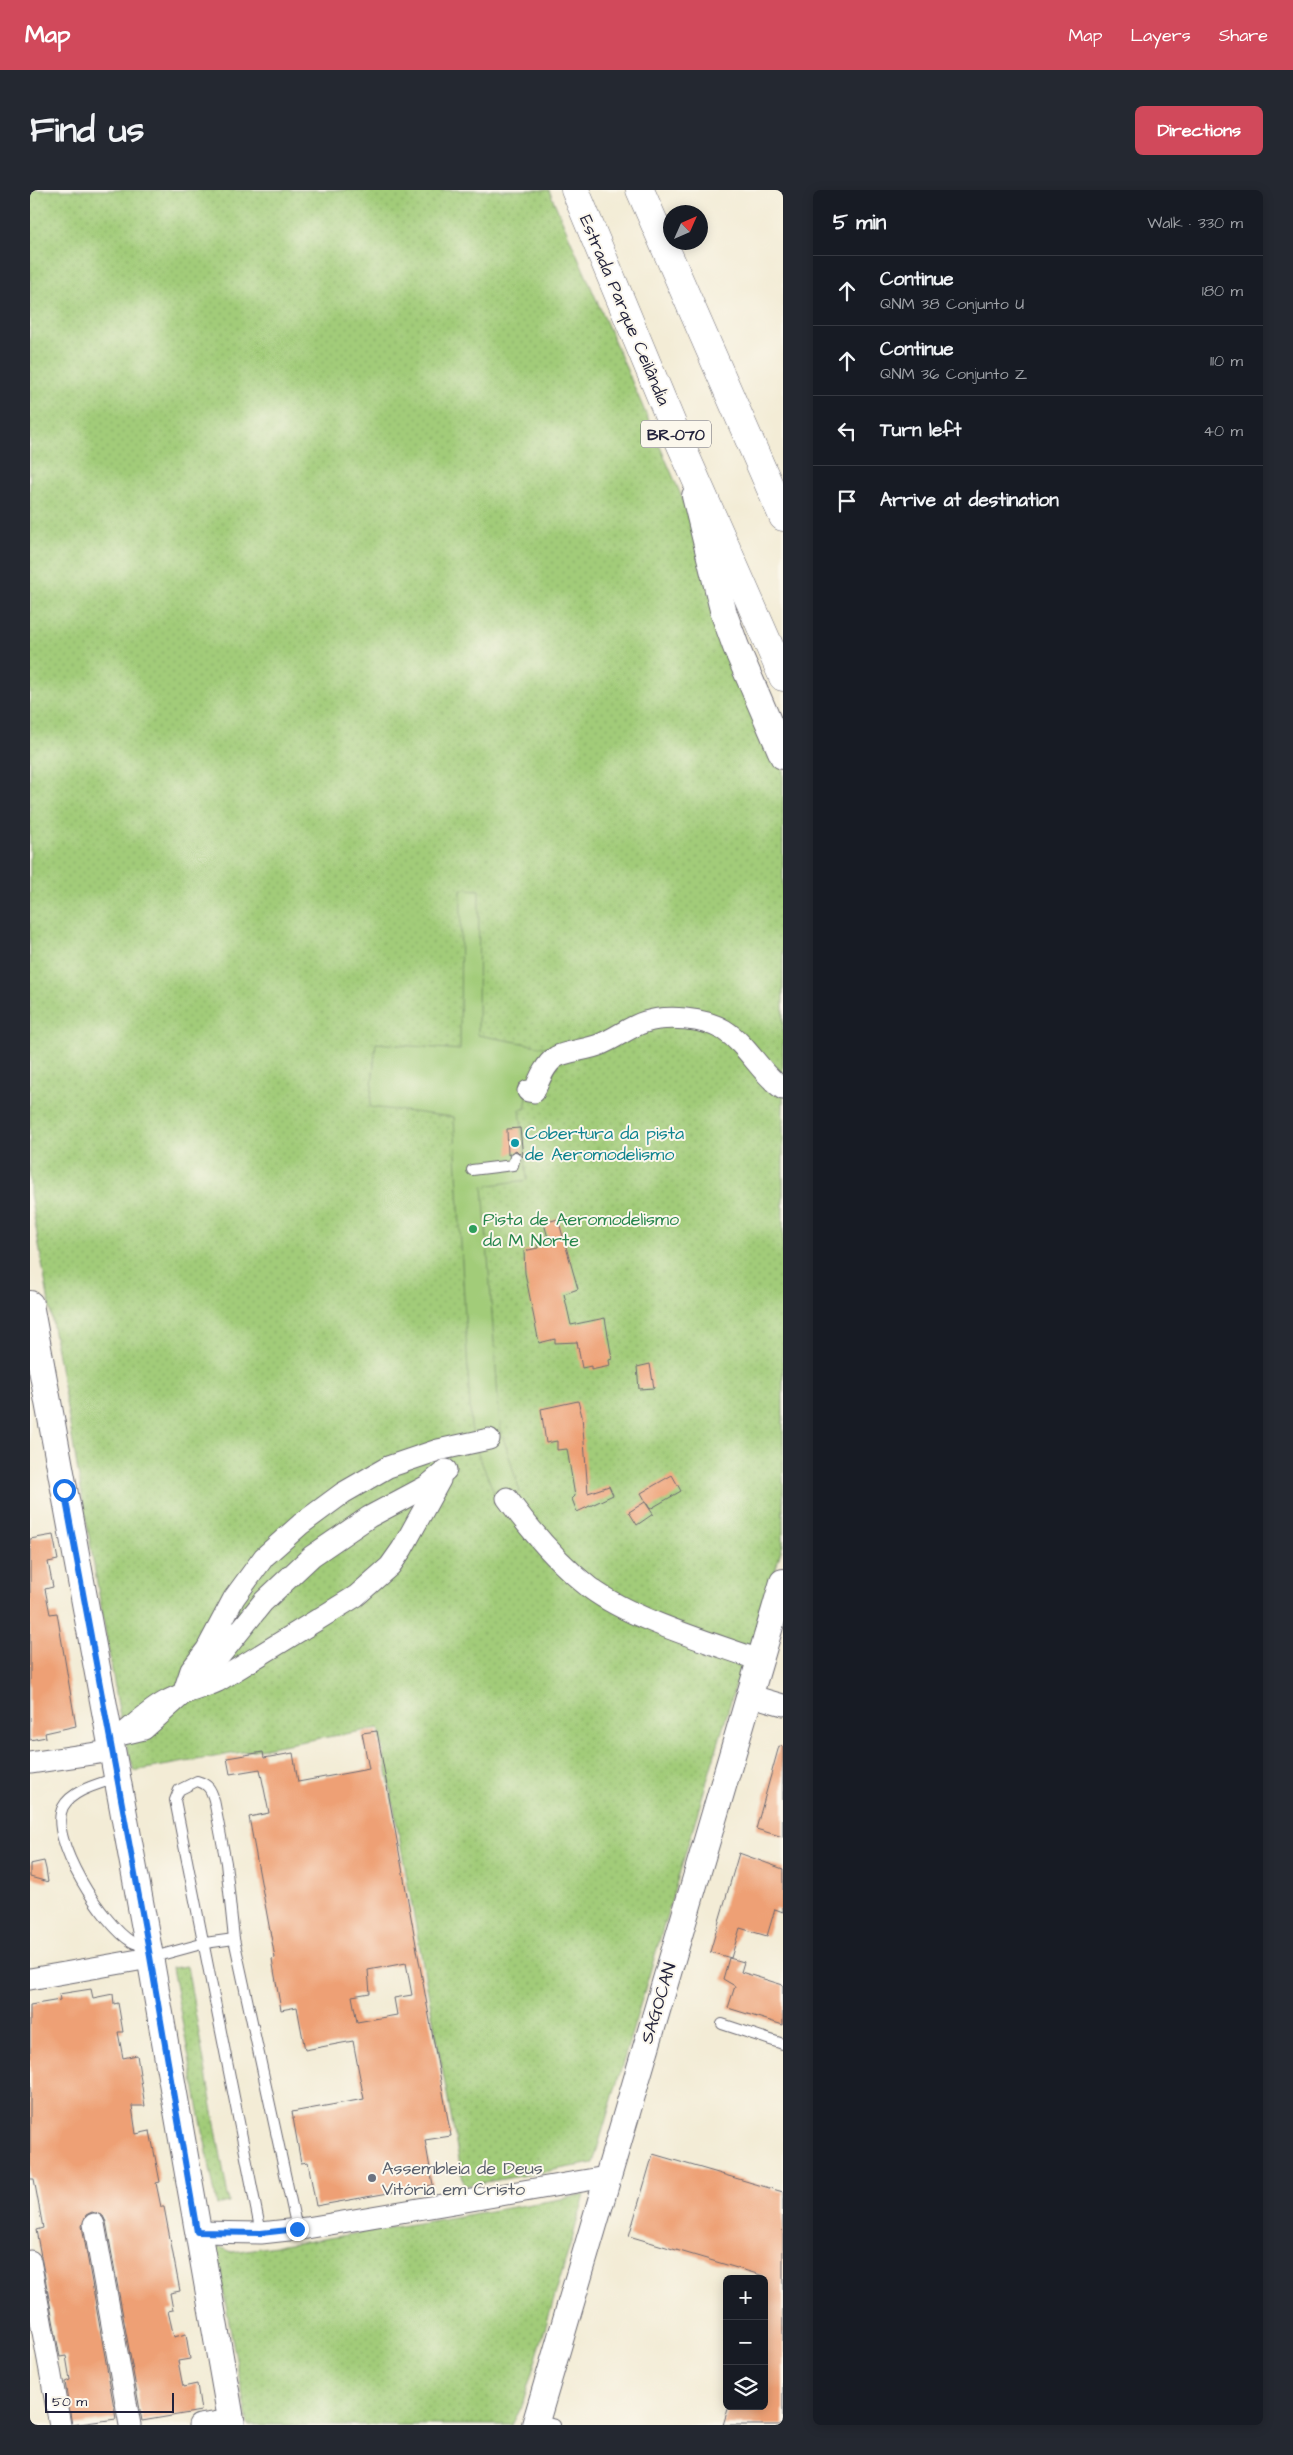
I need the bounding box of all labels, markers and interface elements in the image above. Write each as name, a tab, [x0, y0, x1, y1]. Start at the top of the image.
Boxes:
text: Map	[25, 18, 70, 52]
text: Map	[1068, 23, 1102, 48]
text: Layers	[1130, 23, 1191, 48]
text: Share	[1219, 23, 1268, 48]
text: Find us	[30, 106, 144, 155]
button: Directions	[1135, 106, 1263, 155]
north arrow	[663, 205, 708, 250]
text: 5 min	[833, 208, 886, 237]
street label: Estrada Parque Ceilândia	[573, 211, 676, 409]
text: Walk · 330 m	[1147, 212, 1243, 234]
text: Continue	[880, 266, 954, 293]
icon: ahead	[833, 277, 861, 305]
text: 180 m	[1202, 280, 1243, 302]
text: QNM 38 Conjunto U	[880, 293, 1024, 315]
text: Continue	[880, 336, 954, 363]
icon: ahead	[833, 347, 861, 375]
text: 110 m	[1210, 350, 1243, 372]
text: QNM 36 Conjunto Z	[880, 363, 1027, 385]
icon: left	[833, 417, 861, 445]
text: Turn left	[880, 417, 961, 444]
road number: BR-070	[641, 420, 711, 448]
text: 40 m	[1203, 420, 1243, 442]
icon: arrive	[833, 487, 861, 515]
text: Arrive at destination	[880, 487, 1059, 514]
place label: Cobertura da pista de Aeromodelismo	[525, 1121, 684, 1167]
marker: Cobertura da pista de Aeromodelismo	[509, 1137, 521, 1149]
place label: Pista de Aeromodelismo da M Norte	[483, 1207, 679, 1253]
marker: Pista de Aeromodelismo da M Norte	[467, 1223, 479, 1235]
route start	[53, 1479, 76, 1502]
street label: SAGOCAN	[634, 1960, 683, 2047]
place label: Assembleia de Deus Vitória em Cristo	[382, 2156, 543, 2202]
marker: Assembleia de Deus Vitória em Cristo	[366, 2172, 378, 2184]
route end	[286, 2218, 309, 2241]
map controls	[723, 2275, 768, 2410]
button: +	[723, 2275, 768, 2320]
button: −	[723, 2320, 768, 2365]
button: layers	[723, 2365, 768, 2410]
scale bar	[45, 2390, 174, 2413]
text: 50 m	[52, 2392, 87, 2412]

